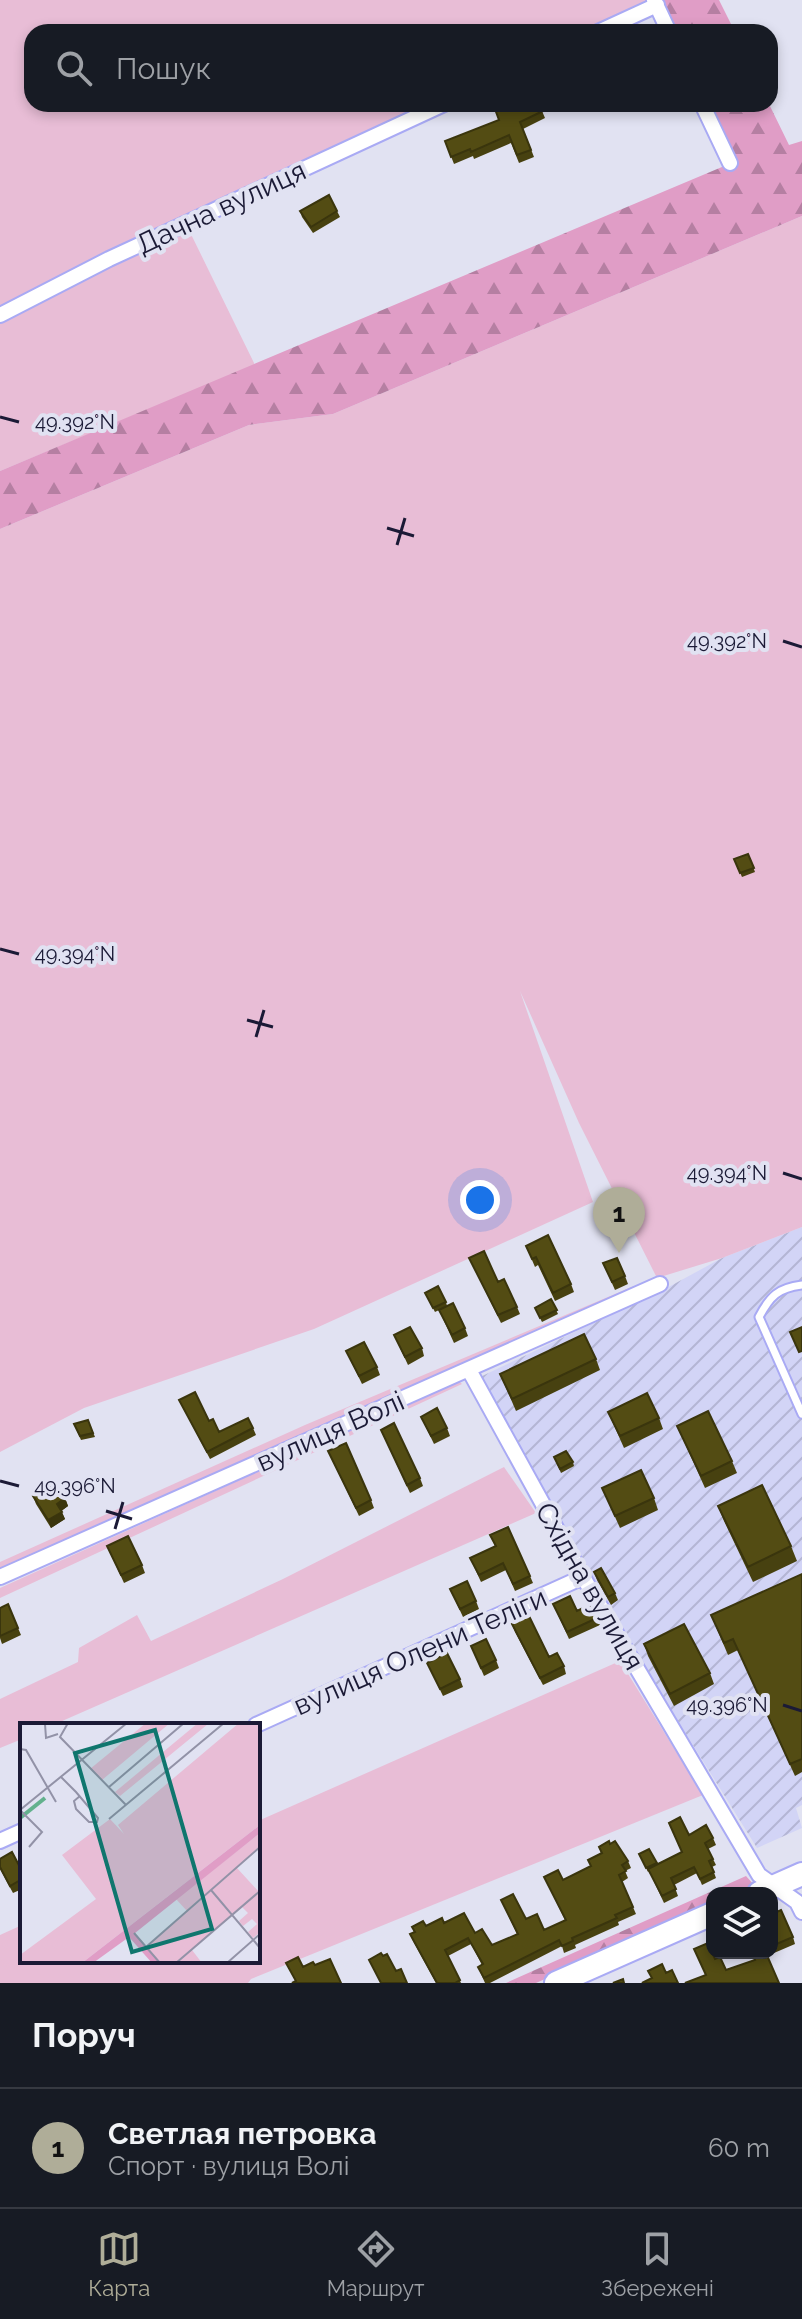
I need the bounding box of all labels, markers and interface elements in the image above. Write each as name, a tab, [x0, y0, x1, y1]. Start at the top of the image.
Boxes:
search box	[24, 24, 778, 112]
icon: search	[52, 46, 96, 90]
text: Пошук	[116, 51, 211, 86]
street label: Дачна вулиця	[131, 154, 311, 261]
text: 49.392°N	[35, 410, 115, 434]
text: 49.392°N	[687, 629, 767, 653]
text: 49.394°N	[35, 942, 115, 966]
text: 49.394°N	[687, 1161, 767, 1185]
your location	[460, 1180, 500, 1220]
pin: 1	[593, 1187, 645, 1253]
street label: вулиця Волі	[251, 1384, 409, 1479]
text: 49.396°N	[34, 1474, 116, 1498]
street label: Східна вулиця	[528, 1497, 651, 1676]
street label: вулиця Олени Теліги	[289, 1581, 552, 1722]
text: 49.396°N	[686, 1693, 768, 1717]
inset map	[20, 1723, 260, 1963]
map controls	[706, 1887, 778, 1959]
button: layers	[706, 1887, 778, 1959]
text: Поруч	[32, 2015, 136, 2055]
text: Светлая петровка	[108, 2116, 377, 2151]
text: 1	[52, 2133, 64, 2163]
text: 60 m	[708, 2133, 770, 2163]
text: Спорт · вулиця Волі	[108, 2151, 349, 2181]
tab: Карта	[88, 2227, 150, 2301]
tab: Маршрут	[327, 2227, 425, 2301]
tab: Збережені	[601, 2227, 714, 2301]

